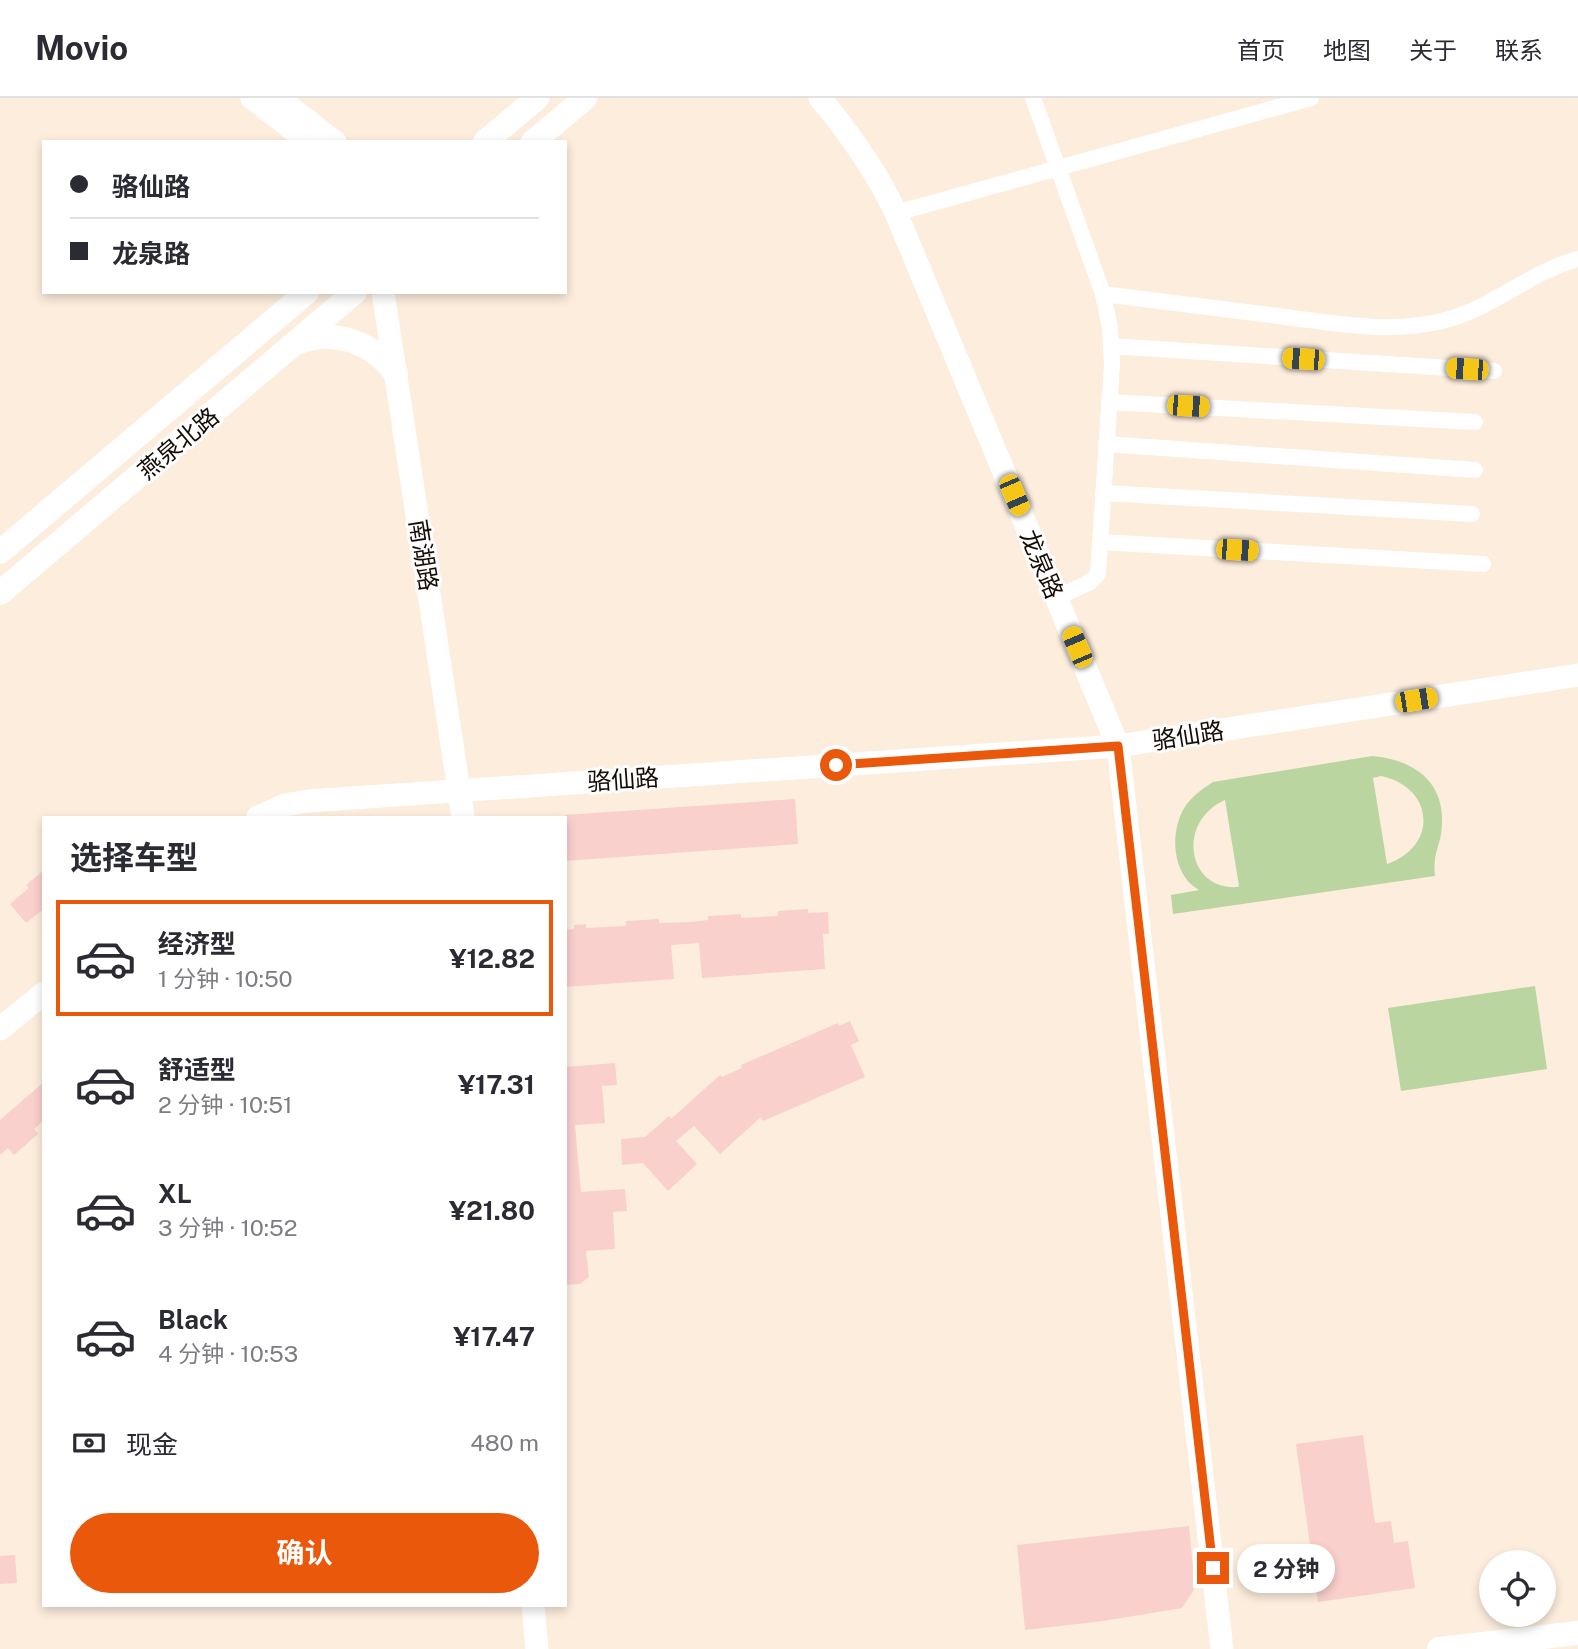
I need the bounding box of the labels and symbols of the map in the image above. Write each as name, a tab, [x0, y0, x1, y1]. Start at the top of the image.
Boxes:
car	[1282, 347, 1325, 371]
car	[1446, 357, 1489, 381]
car	[1167, 394, 1210, 418]
street label: 燕泉北路	[132, 401, 224, 485]
car	[997, 472, 1032, 518]
street label: 南湖路	[405, 517, 443, 593]
street label: 龙泉路	[1015, 525, 1069, 603]
car	[1216, 538, 1259, 562]
car	[1060, 624, 1095, 670]
car	[1394, 686, 1439, 714]
street label: 骆仙路	[1150, 716, 1226, 754]
route start	[820, 749, 852, 781]
street label: 骆仙路	[586, 763, 660, 795]
callout: 2 分钟	[1238, 1544, 1336, 1592]
route end	[1197, 1552, 1229, 1584]

